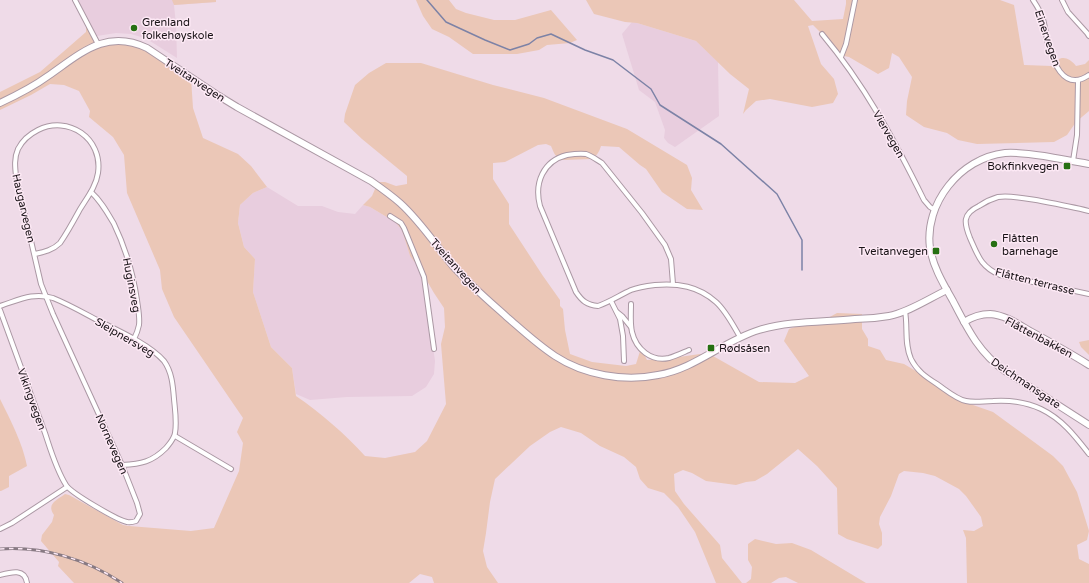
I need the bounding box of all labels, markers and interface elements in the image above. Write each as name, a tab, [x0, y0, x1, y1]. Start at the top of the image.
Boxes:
street label: Einervegen	[1032, 8, 1063, 68]
place label: Grenland folkehøyskole	[142, 16, 213, 42]
marker: Grenland folkehøyskole	[129, 23, 139, 33]
street label: Tveitanvegen	[162, 56, 227, 105]
street label: Viervegen	[870, 108, 907, 160]
place label: Bokfinkvegen	[987, 160, 1059, 173]
marker: Bokfinkvegen	[1062, 161, 1072, 171]
street label: Haugarvegen	[9, 172, 38, 244]
place label: Flåtten barnehage	[1002, 232, 1058, 258]
street label: Tveitanvegen	[428, 236, 484, 296]
marker: Flåtten barnehage	[989, 239, 999, 249]
place label: Tveitanvegen	[859, 245, 928, 258]
marker: Tveitanvegen	[931, 246, 941, 256]
street label: Huginsveg	[120, 257, 143, 314]
street label: Flåtten terrasse	[994, 265, 1076, 298]
street label: Flåttenbakken	[1003, 314, 1075, 361]
street label: Sleipnersveg	[93, 315, 157, 360]
place label: Rødsåsen	[719, 342, 770, 355]
marker: Rødsåsen	[706, 343, 716, 353]
street label: Deichmansgate	[988, 355, 1063, 412]
street label: Vikingvegen	[14, 367, 49, 432]
street label: Nornevegen	[93, 412, 131, 476]

